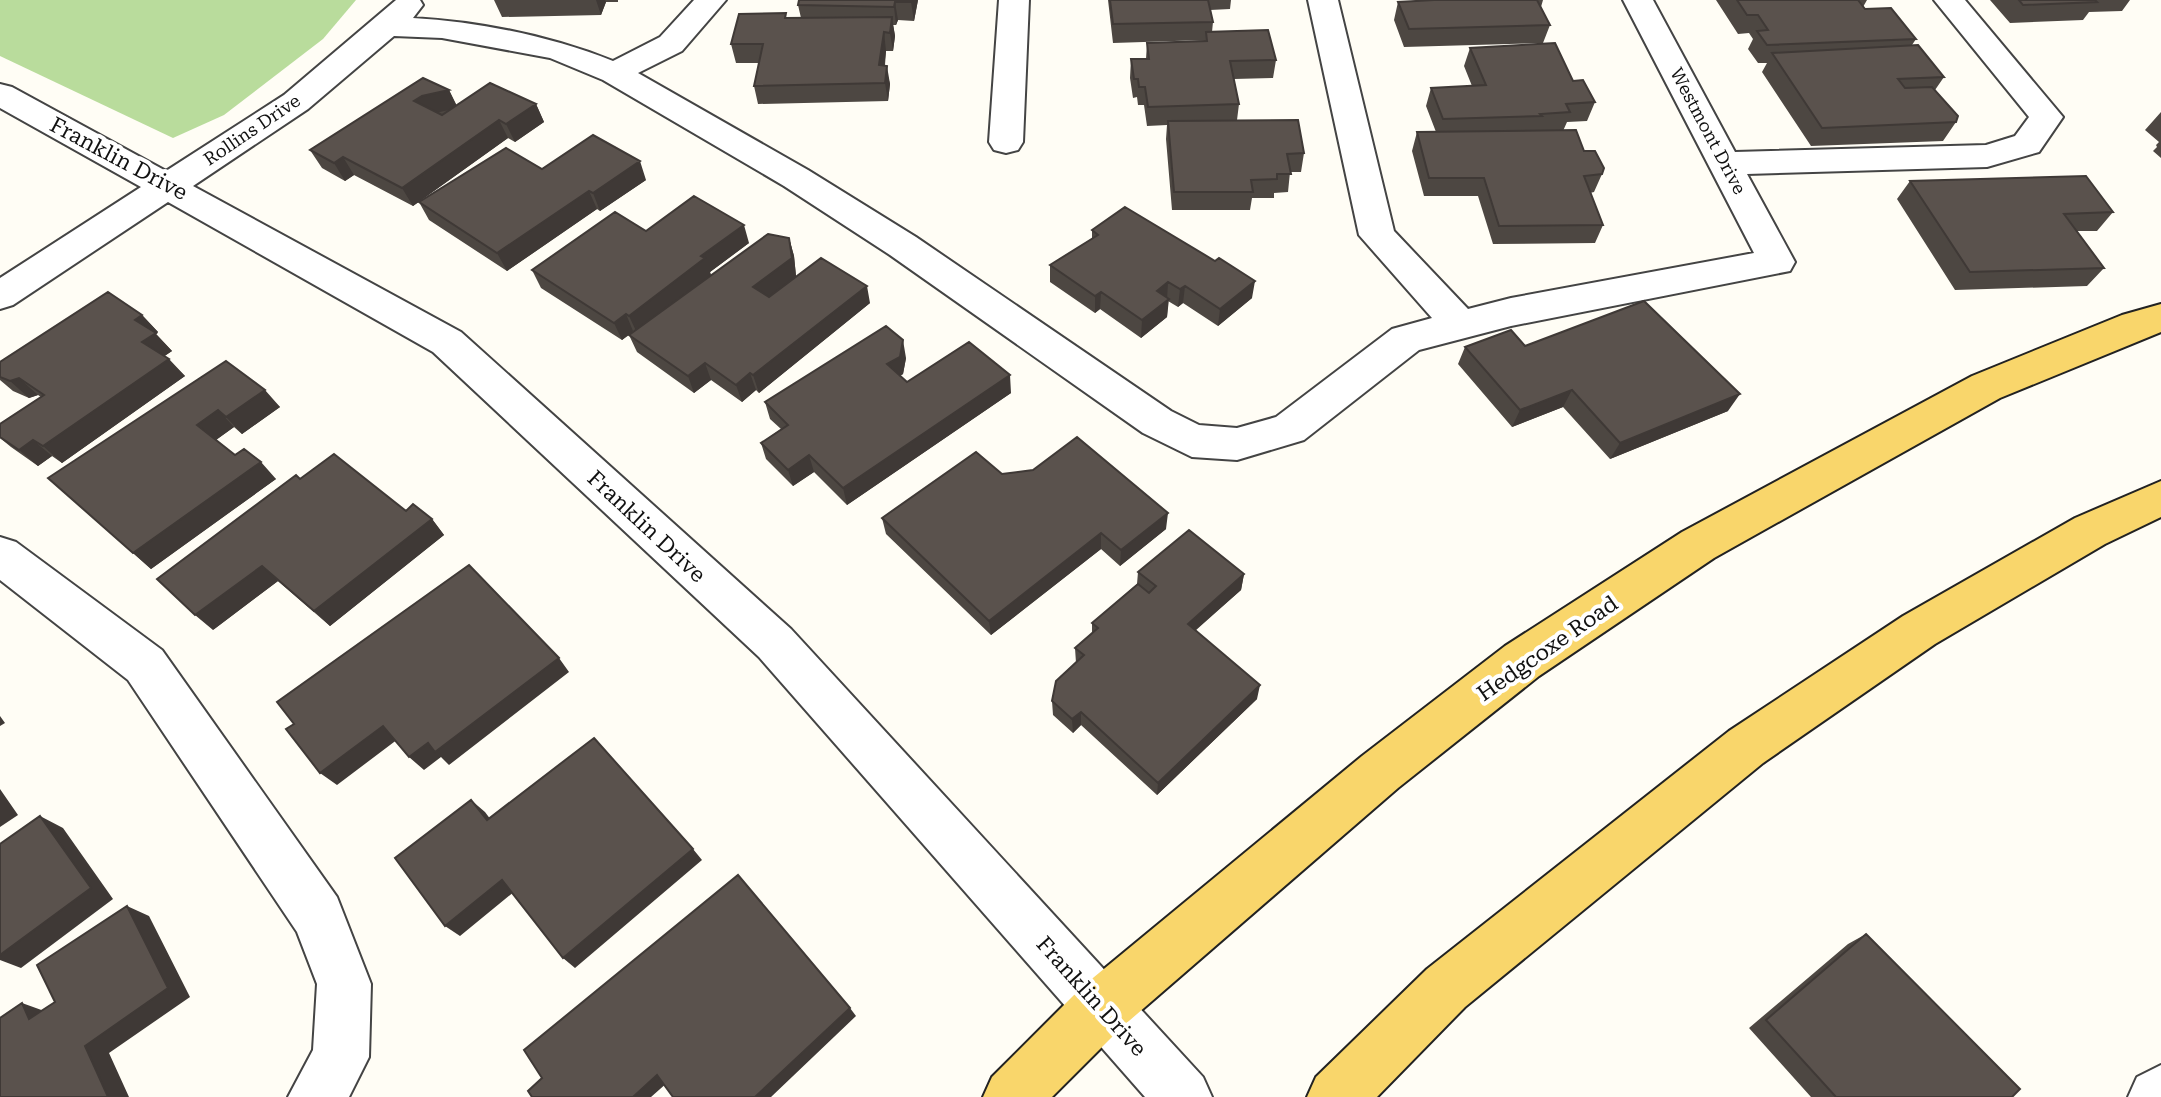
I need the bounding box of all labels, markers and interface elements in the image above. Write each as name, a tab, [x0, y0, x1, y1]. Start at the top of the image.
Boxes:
street label: Westmont Drive	[1666, 64, 1751, 198]
street label: Rollins Drive	[199, 90, 304, 170]
street label: Franklin Drive	[46, 112, 192, 205]
street label: Franklin Drive	[583, 465, 711, 587]
street label: Hedgcoxe Road	[1472, 591, 1622, 706]
street label: Franklin Drive	[1031, 931, 1152, 1061]

